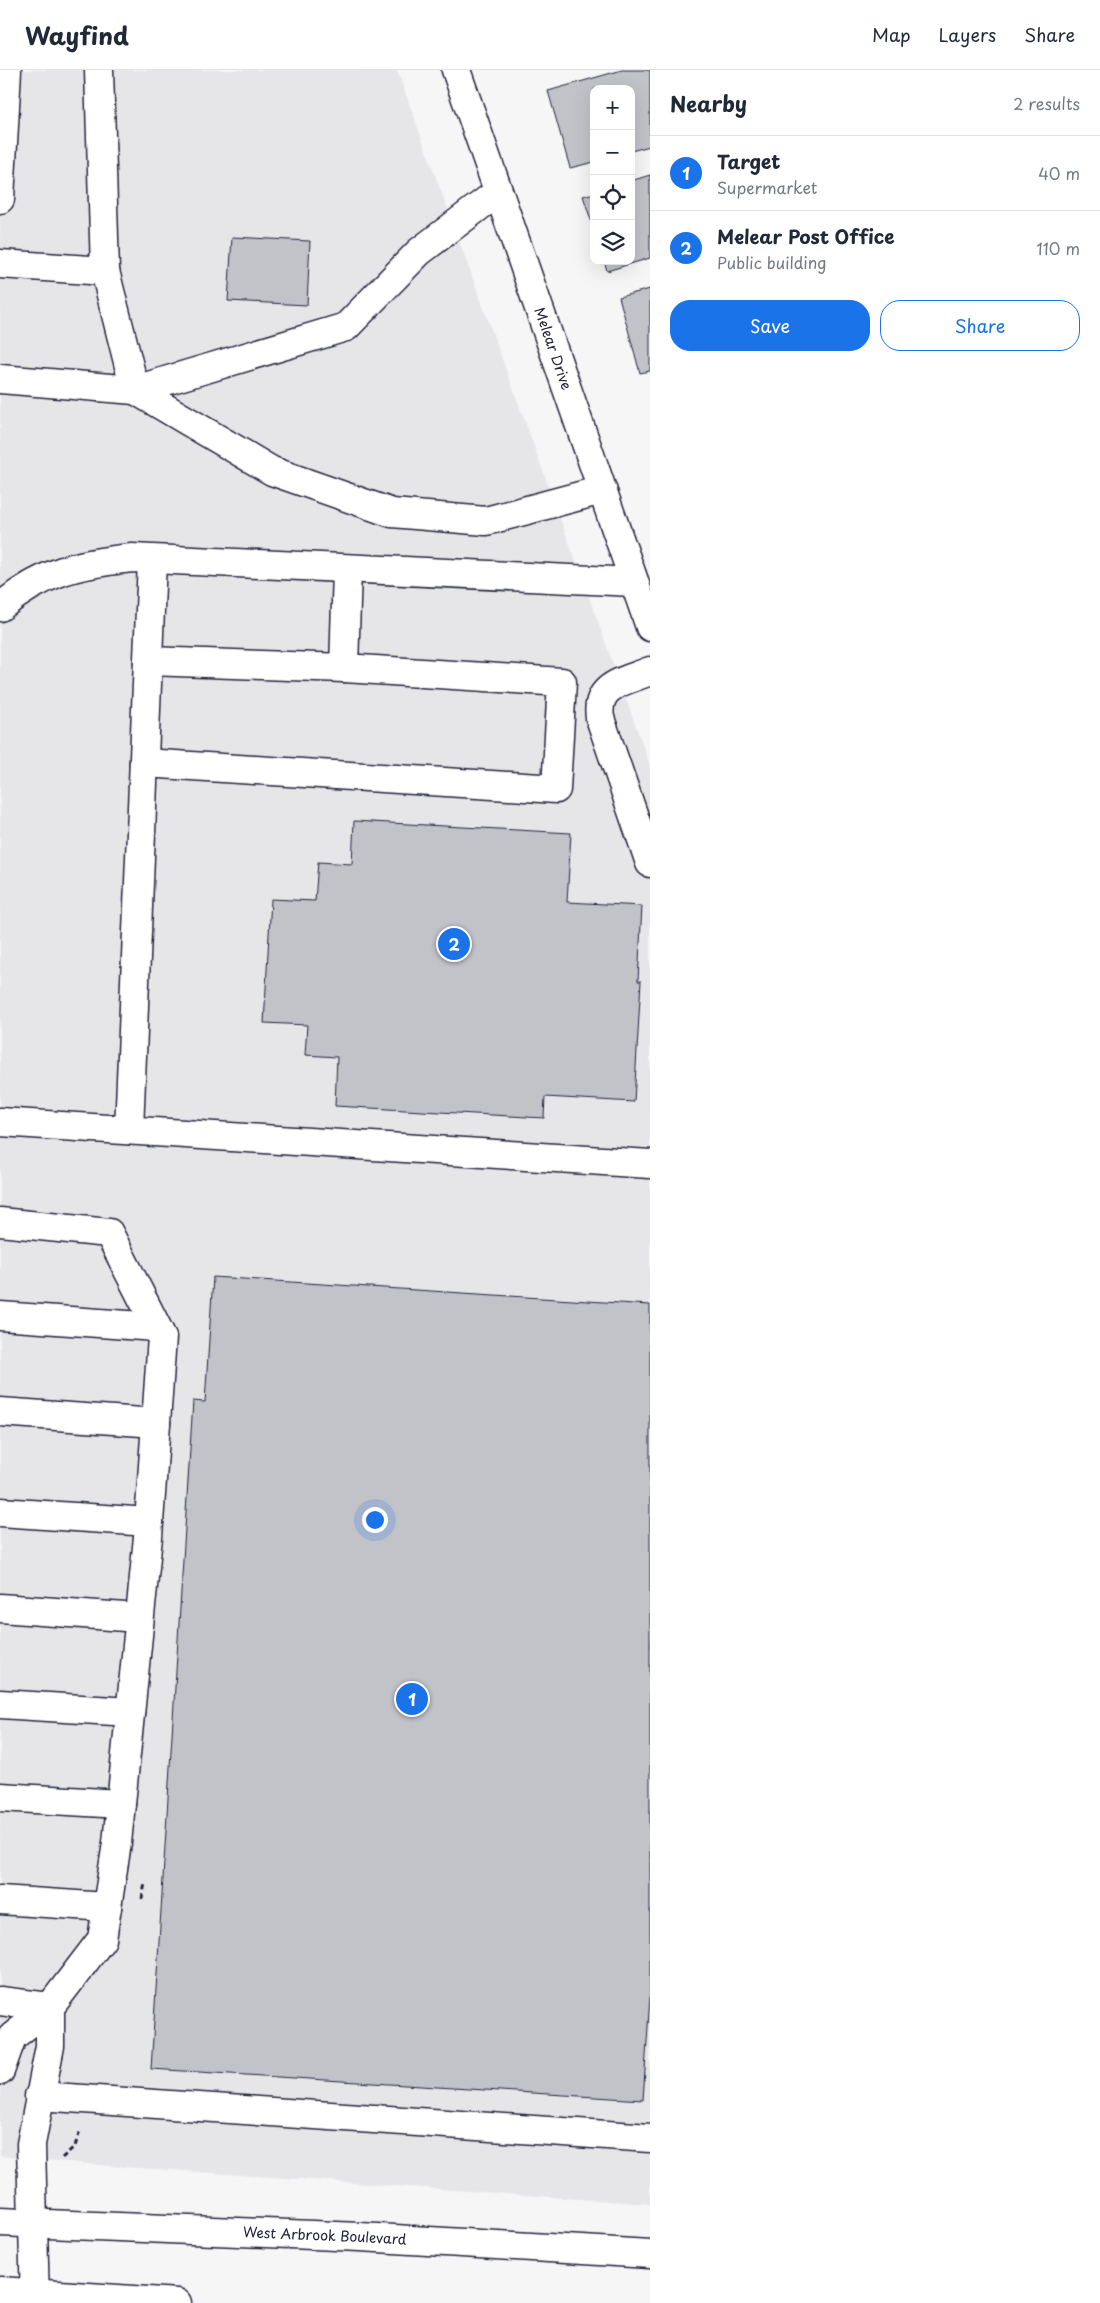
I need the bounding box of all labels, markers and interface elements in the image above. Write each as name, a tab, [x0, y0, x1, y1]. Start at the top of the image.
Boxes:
text: Wayfind	[25, 17, 129, 53]
text: Map	[872, 21, 911, 48]
text: Layers	[939, 21, 996, 48]
text: Share	[1024, 21, 1075, 48]
map controls	[590, 85, 635, 265]
button: +	[590, 85, 635, 130]
text: Nearby	[670, 87, 747, 119]
text: 2 results	[1013, 91, 1080, 115]
button: −	[590, 130, 635, 175]
text: Target	[717, 147, 780, 175]
text: 1	[682, 161, 690, 185]
text: 40 m	[1038, 161, 1080, 185]
button: locate	[590, 175, 635, 220]
text: Supermarket	[717, 175, 817, 199]
button: layers	[590, 220, 635, 265]
text: Melear Post Office	[717, 222, 895, 250]
text: 2	[680, 236, 692, 260]
text: 110 m	[1037, 236, 1080, 260]
text: Public building	[717, 250, 827, 274]
button: Save	[670, 300, 870, 351]
button: Share	[880, 300, 1080, 351]
street label: Melear Drive	[529, 304, 578, 393]
pin: 2	[438, 925, 470, 963]
your location	[362, 1507, 388, 1533]
pin: 1	[396, 1680, 428, 1718]
street label: West Arbrook Boulevard	[243, 2221, 408, 2250]

